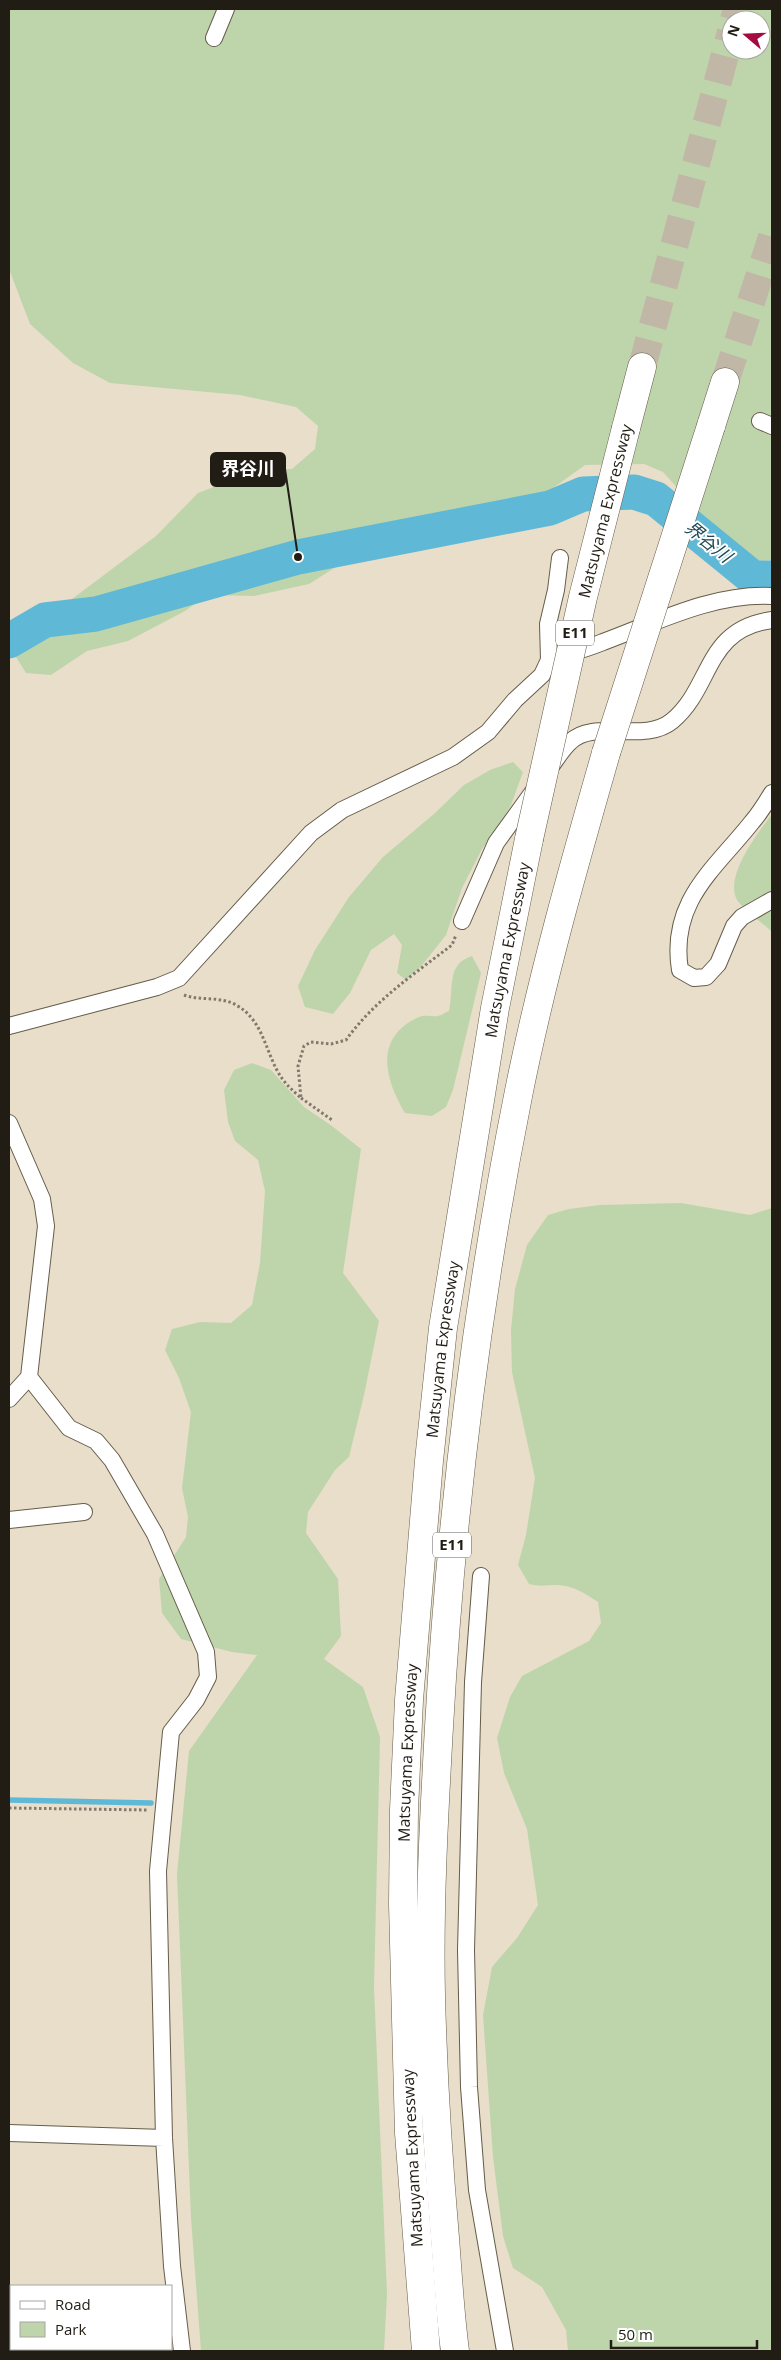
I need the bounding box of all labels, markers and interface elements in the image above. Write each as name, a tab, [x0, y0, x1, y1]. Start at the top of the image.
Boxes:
north arrow	[721, 10, 771, 60]
text: N	[722, 22, 744, 39]
street label: Matsuyama Expressway	[573, 421, 637, 600]
callout: 界谷川	[211, 453, 285, 486]
text: 界谷川	[221, 456, 275, 480]
water label: 界谷川	[680, 515, 739, 569]
road number: E11	[556, 620, 594, 646]
street label: Matsuyama Expressway	[479, 859, 535, 1039]
street label: Matsuyama Expressway	[420, 1258, 465, 1439]
road number: E11	[433, 1532, 471, 1558]
street label: Matsuyama Expressway	[393, 1662, 423, 1842]
street label: Matsuyama Expressway	[396, 2067, 428, 2248]
legend	[10, 2285, 172, 2350]
text: Road	[55, 2294, 91, 2314]
scale bar	[611, 2318, 757, 2350]
text: Park	[55, 2319, 86, 2339]
text: 50 m	[618, 2324, 653, 2344]

